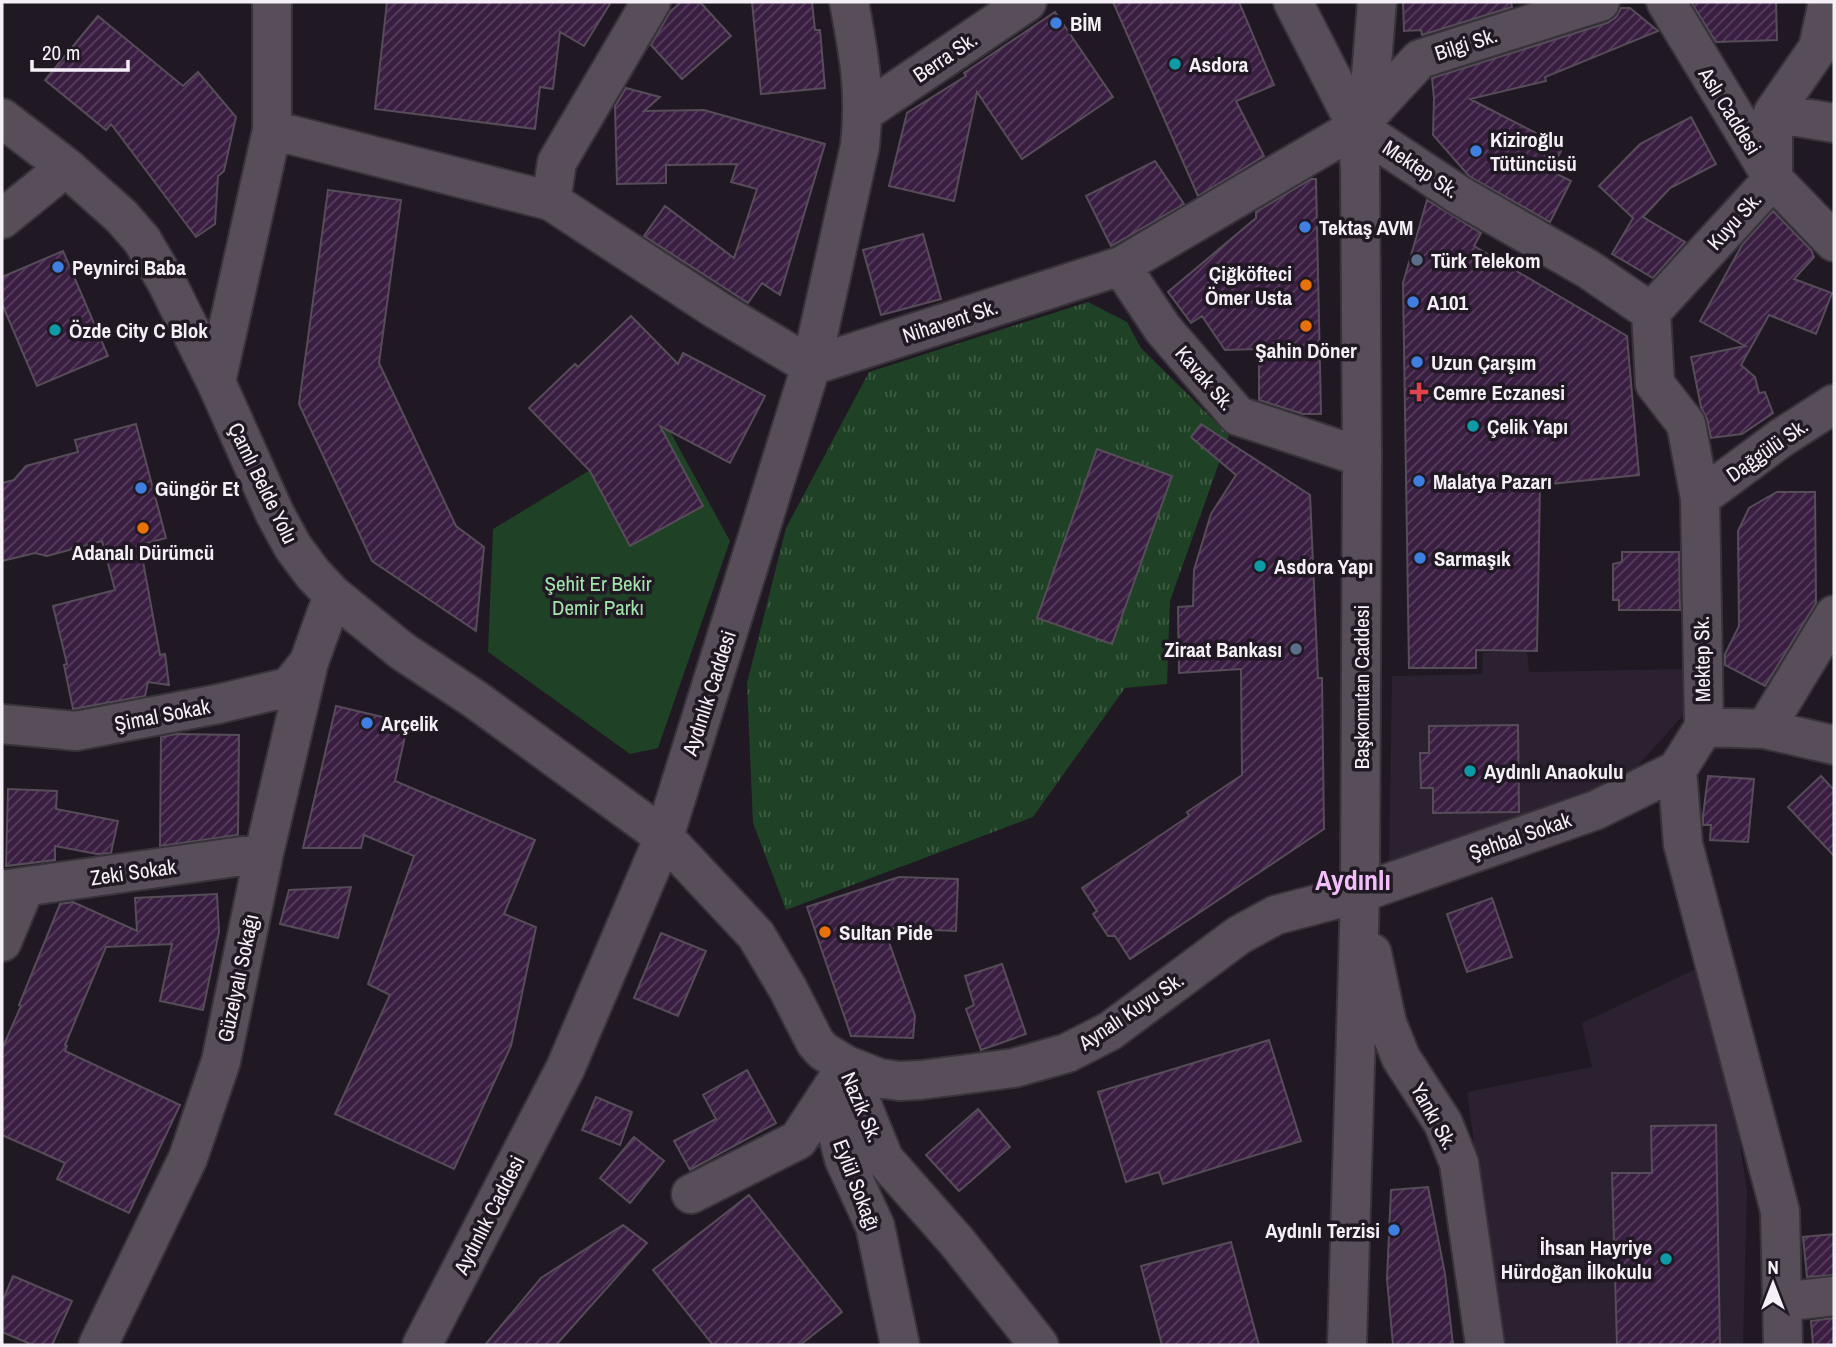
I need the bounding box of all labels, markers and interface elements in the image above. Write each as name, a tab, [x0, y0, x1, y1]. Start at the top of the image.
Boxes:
place label: BİM	[1070, 9, 1102, 38]
marker: BİM	[1048, 15, 1064, 31]
street label: Bilgi Sk.	[1431, 20, 1501, 68]
street label: Berra Sk.	[907, 25, 983, 89]
scale bar	[32, 28, 128, 72]
text: 20 m	[42, 38, 80, 67]
place label: Asdora	[1189, 50, 1249, 79]
marker: Asdora	[1167, 56, 1183, 72]
street label: Aslı Caddesi	[1691, 61, 1768, 160]
place label: Kiziroğlu Tütüncüsü	[1490, 125, 1577, 178]
street label: Mektep Sk.	[1377, 133, 1465, 205]
marker: Kiziroğlu Tütüncüsü	[1468, 143, 1484, 159]
street label: Kuyu Sk.	[1700, 186, 1768, 256]
place label: Tektaş AVM	[1319, 213, 1413, 242]
marker: Tektaş AVM	[1297, 219, 1313, 235]
place label: Türk Telekom	[1431, 246, 1540, 275]
marker: Türk Telekom	[1409, 252, 1425, 268]
place label: Peynirci Baba	[72, 253, 186, 282]
marker: Peynirci Baba	[50, 259, 66, 275]
place label: Çiğköfteci Ömer Usta	[1205, 259, 1292, 312]
marker: Çiğköfteci Ömer Usta	[1298, 277, 1314, 293]
place label: A101	[1427, 288, 1469, 317]
street label: Nihavent Sk.	[899, 292, 1001, 350]
marker: A101	[1405, 294, 1421, 310]
place label: Özde City C Blok	[69, 316, 208, 345]
marker: Şahin Döner	[1298, 318, 1314, 334]
marker: Özde City C Blok	[47, 322, 63, 338]
place label: Şahin Döner	[1255, 336, 1357, 365]
street label: Kavak Sk.	[1169, 339, 1241, 417]
place label: Uzun Çarşım	[1431, 348, 1536, 377]
marker: Uzun Çarşım	[1409, 354, 1425, 370]
place label: Cemre Eczanesi	[1433, 378, 1565, 407]
marker: Cemre Eczanesi	[1411, 384, 1427, 400]
street label: Dağgülü Sk.	[1720, 411, 1814, 489]
place label: Çelik Yapı	[1487, 412, 1568, 441]
street label: Çamlı Belde Yolu	[221, 418, 305, 548]
marker: Çelik Yapı	[1465, 418, 1481, 434]
place label: Malatya Pazarı	[1433, 467, 1552, 496]
marker: Malatya Pazarı	[1411, 473, 1427, 489]
place label: Güngör Et	[155, 474, 239, 503]
marker: Güngör Et	[133, 480, 149, 496]
marker: Adanalı Dürümcü	[135, 520, 151, 536]
place label: Adanalı Dürümcü	[72, 538, 214, 567]
place label: Sarmaşık	[1434, 544, 1511, 573]
marker: Sarmaşık	[1412, 550, 1428, 566]
place label: Asdora Yapı	[1274, 552, 1373, 581]
marker: Asdora Yapı	[1252, 558, 1268, 574]
park label: Şehit Er Bekir Demir Parkı	[544, 569, 652, 622]
street label: Başkomutan Caddesi	[1347, 605, 1376, 769]
street label: Mektep Sk.	[1687, 616, 1717, 702]
street label: Aydınlık Caddesi	[675, 627, 743, 760]
place label: Ziraat Bankası	[1164, 635, 1282, 664]
marker: Ziraat Bankası	[1288, 641, 1304, 657]
street label: Şimal Sokak	[112, 691, 213, 738]
place label: Arçelik	[381, 709, 439, 738]
marker: Arçelik	[359, 715, 375, 731]
place label: Aydınlı Anaokulu	[1484, 757, 1623, 786]
marker: Aydınlı Anaokulu	[1462, 763, 1478, 779]
street label: Şehbal Sokak	[1465, 805, 1575, 867]
street label: Zeki Sokak	[88, 852, 178, 892]
district label: Aydınlı	[1315, 861, 1391, 899]
street label: Güzelyalı Sokağı	[210, 911, 266, 1045]
place label: Sultan Pide	[839, 918, 933, 947]
marker: Sultan Pide	[817, 924, 833, 940]
street label: Aynalı Kuyu Sk.	[1072, 965, 1189, 1057]
street label: Nazik Sk.	[834, 1067, 890, 1147]
street label: Yankı Sk.	[1404, 1077, 1464, 1155]
street label: Eylül Sokağı	[826, 1135, 888, 1235]
street label: Aydınlık Caddesi	[446, 1151, 531, 1280]
place label: Aydınlı Terzisi	[1265, 1216, 1380, 1245]
marker: Aydınlı Terzisi	[1386, 1222, 1402, 1238]
place label: İhsan Hayriye Hürdoğan İlkokulu	[1501, 1233, 1652, 1286]
north arrow	[1738, 1249, 1808, 1319]
marker: İhsan Hayriye Hürdoğan İlkokulu	[1658, 1251, 1674, 1267]
text: N	[1767, 1254, 1779, 1280]

